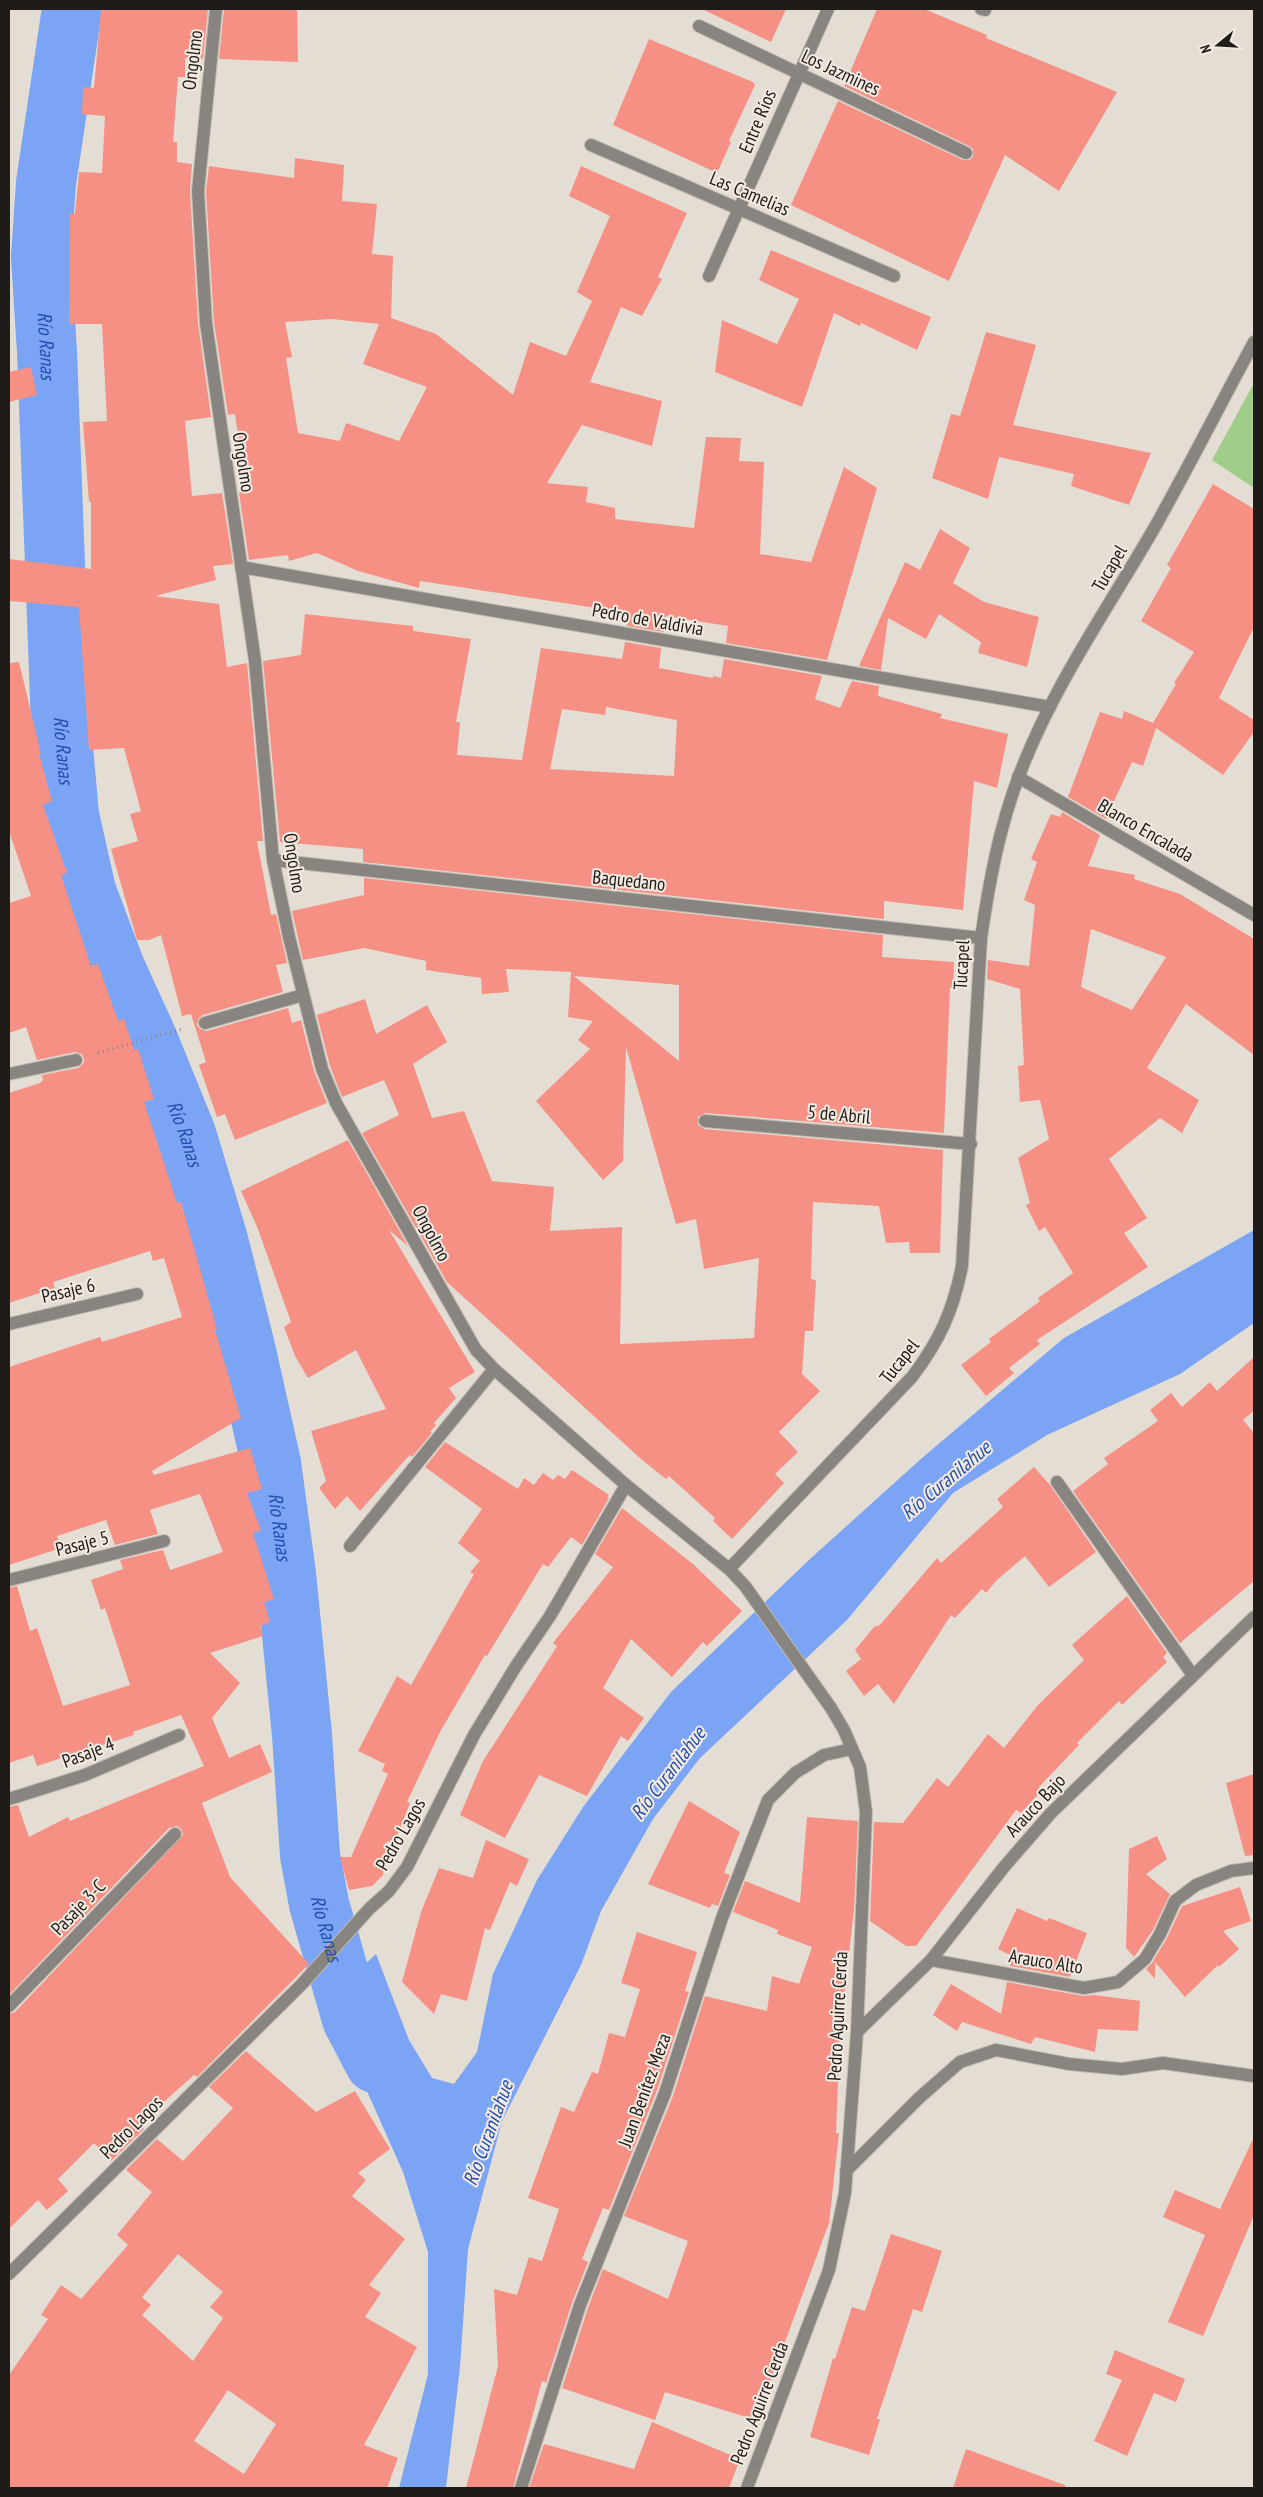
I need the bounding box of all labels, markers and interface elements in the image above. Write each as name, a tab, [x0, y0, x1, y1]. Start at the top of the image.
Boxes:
north arrow	[1193, 20, 1243, 70]
street label: Ongolmo	[176, 29, 208, 91]
street label: Los Jazmines	[798, 43, 884, 101]
text: N	[1196, 43, 1215, 55]
street label: Entre Ríos	[733, 86, 781, 156]
street label: Las Camelias	[706, 165, 794, 221]
water label: Río Ranas	[31, 311, 61, 382]
street label: Ongolmo	[227, 430, 261, 494]
street label: Tucapel	[1086, 540, 1132, 596]
street label: Pedro de Valdivia	[590, 597, 706, 641]
water label: Río Ranas	[48, 716, 79, 788]
street label: Blanco Encalada	[1094, 793, 1198, 867]
street label: Ongolmo	[278, 831, 312, 895]
street label: Baquedano	[591, 864, 667, 896]
street label: Tucapel	[948, 939, 974, 991]
water label: Río Ranas	[161, 1097, 209, 1172]
street label: 5 de Abril	[806, 1099, 872, 1129]
street label: Ongolmo	[407, 1201, 457, 1265]
street label: Pasaje 6	[39, 1272, 97, 1308]
street label: Tucapel	[874, 1333, 924, 1388]
water label: Río Curanilahue	[896, 1434, 998, 1525]
water label: Río Ranas	[262, 1491, 297, 1564]
street label: Pasaje 5	[53, 1525, 111, 1561]
water label: Río Curanilahue	[625, 1720, 712, 1825]
street label: Pasaje 4	[58, 1731, 118, 1773]
street label: Arauco Bajo	[1000, 1768, 1070, 1842]
street label: Pedro Lagos	[370, 1794, 430, 1874]
street label: Pasaje 3-C	[46, 1874, 111, 1940]
water label: Río Ranas	[305, 1893, 349, 1967]
street label: Arauco Alto	[1007, 1943, 1085, 1979]
street label: Pedro Aguirre Cerda	[822, 1951, 852, 2081]
street label: Juan Benítez Meza	[612, 2030, 676, 2151]
water label: Río Curanilahue	[457, 2076, 520, 2189]
street label: Pedro Lagos	[94, 2090, 168, 2164]
street label: Pedro Aguirre Cerda	[725, 2338, 793, 2468]

